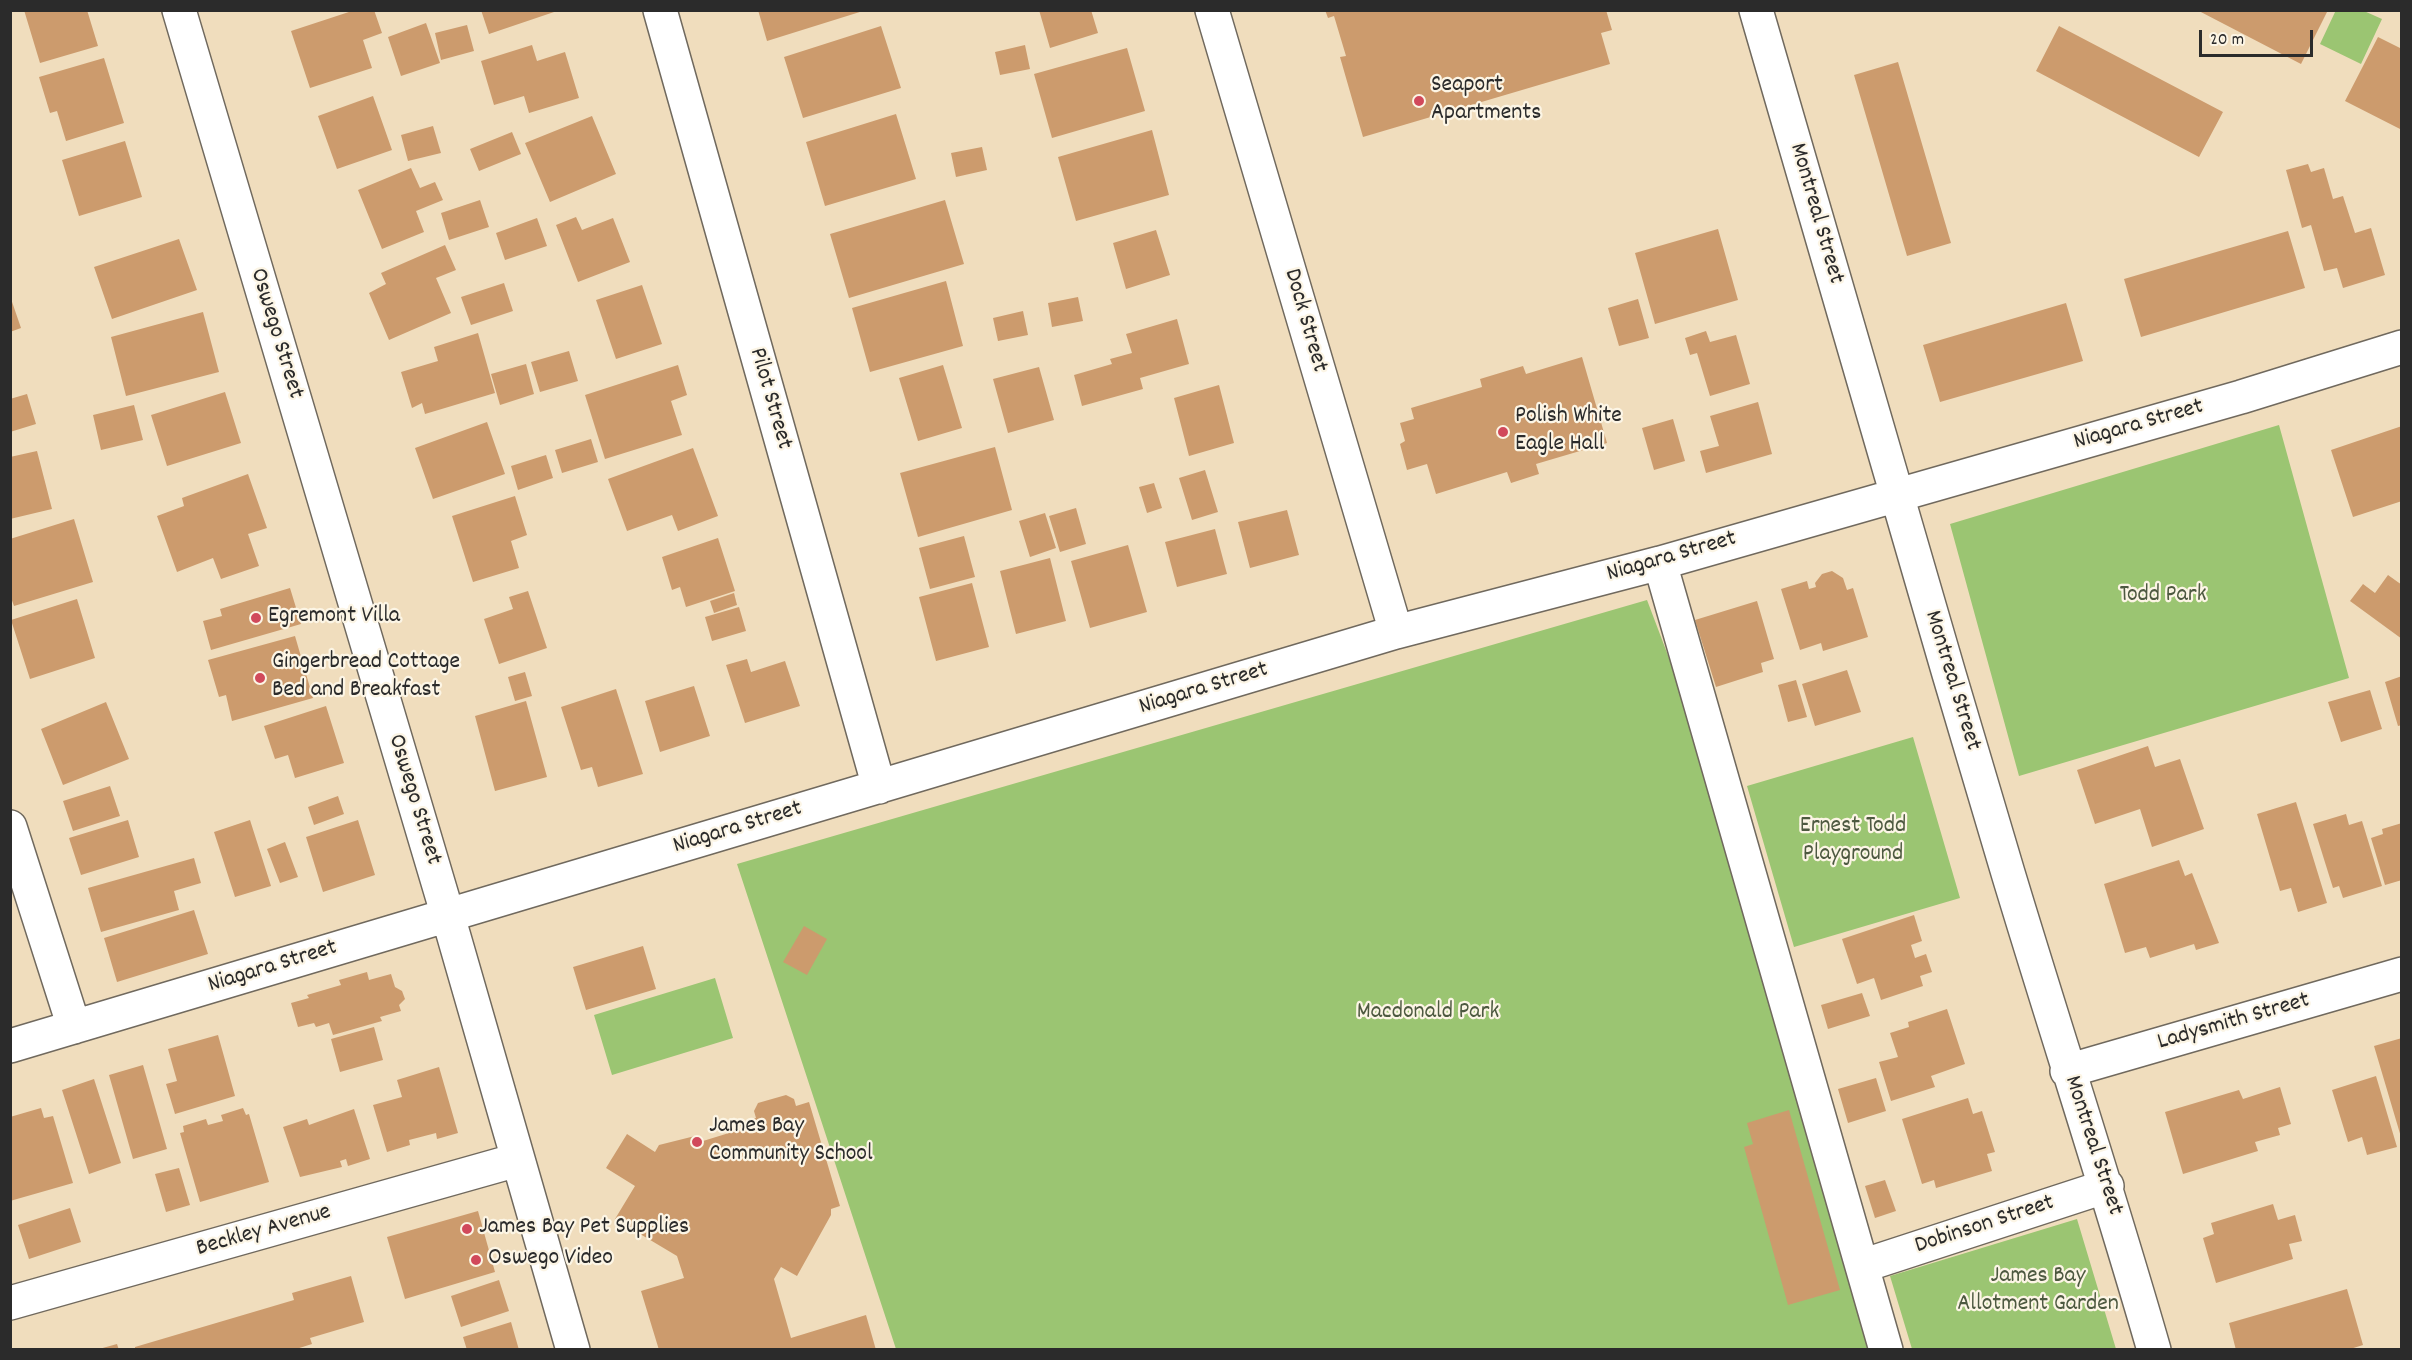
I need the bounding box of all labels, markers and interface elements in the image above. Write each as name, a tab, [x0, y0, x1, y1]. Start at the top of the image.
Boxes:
scale bar	[2202, 18, 2316, 56]
text: 20 m	[2210, 28, 2244, 53]
place label: Seaport Apartments	[1431, 73, 1541, 129]
marker: Seaport Apartments	[1412, 94, 1426, 108]
street label: Montreal Street	[1781, 140, 1849, 288]
street label: Oswego Street	[242, 265, 308, 403]
street label: Dock Street	[1275, 266, 1333, 376]
street label: Pilot Street	[741, 345, 797, 453]
street label: Niagara Street	[2071, 394, 2207, 458]
place label: Polish White Eagle Hall	[1515, 404, 1622, 460]
marker: Polish White Eagle Hall	[1496, 425, 1510, 439]
street label: Niagara Street	[1604, 526, 1740, 590]
park label: Todd Park	[2119, 583, 2207, 611]
place label: Egremont Villa	[268, 604, 400, 632]
street label: Montreal Street	[1916, 607, 1986, 755]
marker: Egremont Villa	[249, 611, 263, 625]
place label: Gingerbread Cottage Bed and Breakfast	[272, 650, 460, 706]
street label: Niagara Street	[1136, 657, 1272, 723]
marker: Gingerbread Cottage Bed and Breakfast	[253, 671, 267, 685]
street label: Oswego Street	[380, 731, 446, 869]
street label: Niagara Street	[670, 796, 806, 862]
park label: Ernest Todd Playground	[1800, 814, 1906, 870]
street label: Niagara Street	[205, 935, 341, 1001]
street label: Ladysmith Street	[2155, 988, 2313, 1058]
park label: Macdonald Park	[1357, 1000, 1499, 1028]
street label: Montreal Street	[2056, 1073, 2128, 1219]
place label: James Bay Community School	[709, 1114, 873, 1170]
marker: James Bay Community School	[690, 1135, 704, 1149]
street label: Dobinson Street	[1912, 1190, 2058, 1262]
street label: Beckley Avenue	[193, 1199, 335, 1265]
place label: James Bay Pet Supplies	[479, 1215, 689, 1243]
marker: James Bay Pet Supplies	[460, 1222, 474, 1236]
place label: Oswego Video	[488, 1246, 613, 1274]
marker: Oswego Video	[469, 1253, 483, 1267]
park label: James Bay Allotment Garden	[1957, 1264, 2119, 1320]

